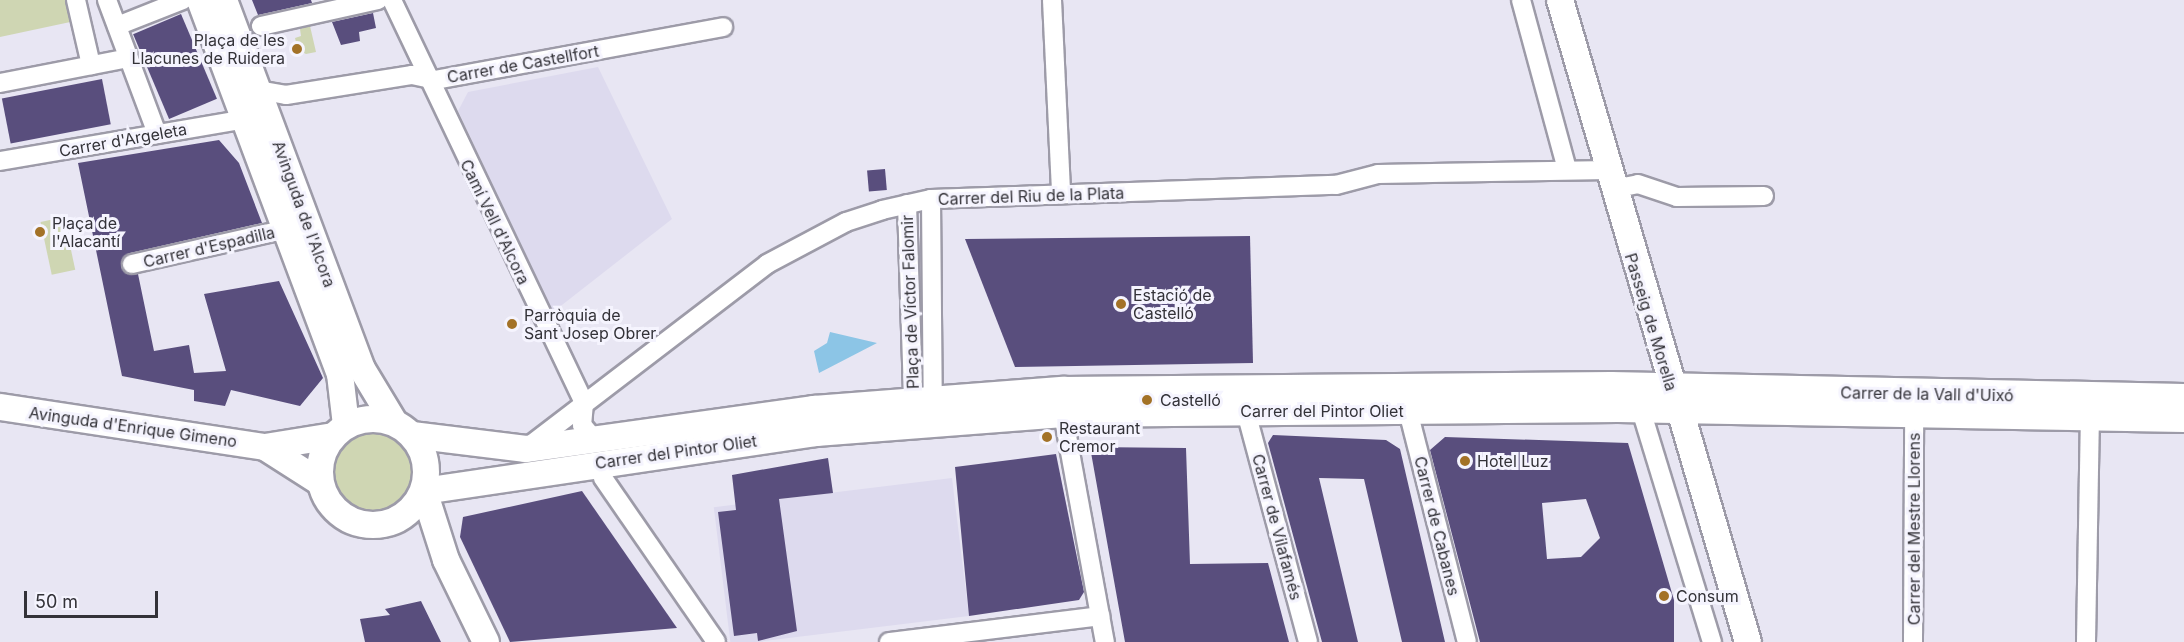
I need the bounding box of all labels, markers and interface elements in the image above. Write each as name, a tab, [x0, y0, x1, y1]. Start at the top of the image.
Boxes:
place label: Plaça de les Llacunes de Ruidera	[131, 30, 285, 68]
street label: Carrer de Castellfort	[445, 41, 601, 87]
marker: Plaça de les Llacunes de Ruidera	[290, 42, 304, 56]
street label: Carrer d'Argeleta	[58, 119, 188, 161]
street label: Avinguda de l'Alcora	[269, 138, 339, 290]
street label: Camí Vell d'Alcora	[456, 156, 534, 288]
street label: Carrer del Riu de la Plata	[937, 183, 1125, 209]
place label: Plaça de l'Alacantí	[52, 213, 120, 251]
street label: Plaça de Víctor Falomir	[897, 215, 923, 389]
street label: Carrer d'Espadilla	[141, 223, 277, 271]
marker: Plaça de l'Alacantí	[33, 225, 47, 239]
street label: Passeig de Morella	[1621, 251, 1681, 393]
place label: Estació de Castelló	[1133, 285, 1212, 323]
marker: Estació de Castelló	[1114, 297, 1128, 311]
place label: Parròquia de Sant Josep Obrer	[524, 305, 656, 343]
marker: Parròquia de Sant Josep Obrer	[505, 317, 519, 331]
street label: Carrer de la Vall d'Uixó	[1840, 383, 2014, 405]
place label: Castelló	[1160, 390, 1221, 410]
marker: Castelló	[1138, 391, 1156, 409]
street label: Carrer del Pintor Oliet	[1240, 401, 1404, 421]
street label: Avinguda d'Enrique Gimeno	[28, 403, 238, 451]
place label: Restaurant Cremor	[1059, 418, 1140, 456]
marker: Restaurant Cremor	[1040, 430, 1054, 444]
street label: Carrer del Pintor Oliet	[594, 431, 758, 473]
street label: Carrer del Mestre Llorens	[1904, 433, 1924, 625]
place label: Hotel Luz	[1477, 451, 1549, 471]
street label: Carrer de Vilafamés	[1248, 452, 1306, 602]
street label: Carrer de Cabanes	[1410, 454, 1464, 598]
marker: Hotel Luz	[1458, 454, 1472, 468]
scale bar	[27, 579, 160, 617]
place label: Consum	[1676, 586, 1739, 606]
marker: Consum	[1657, 589, 1671, 603]
text: 50 m	[35, 591, 78, 612]

